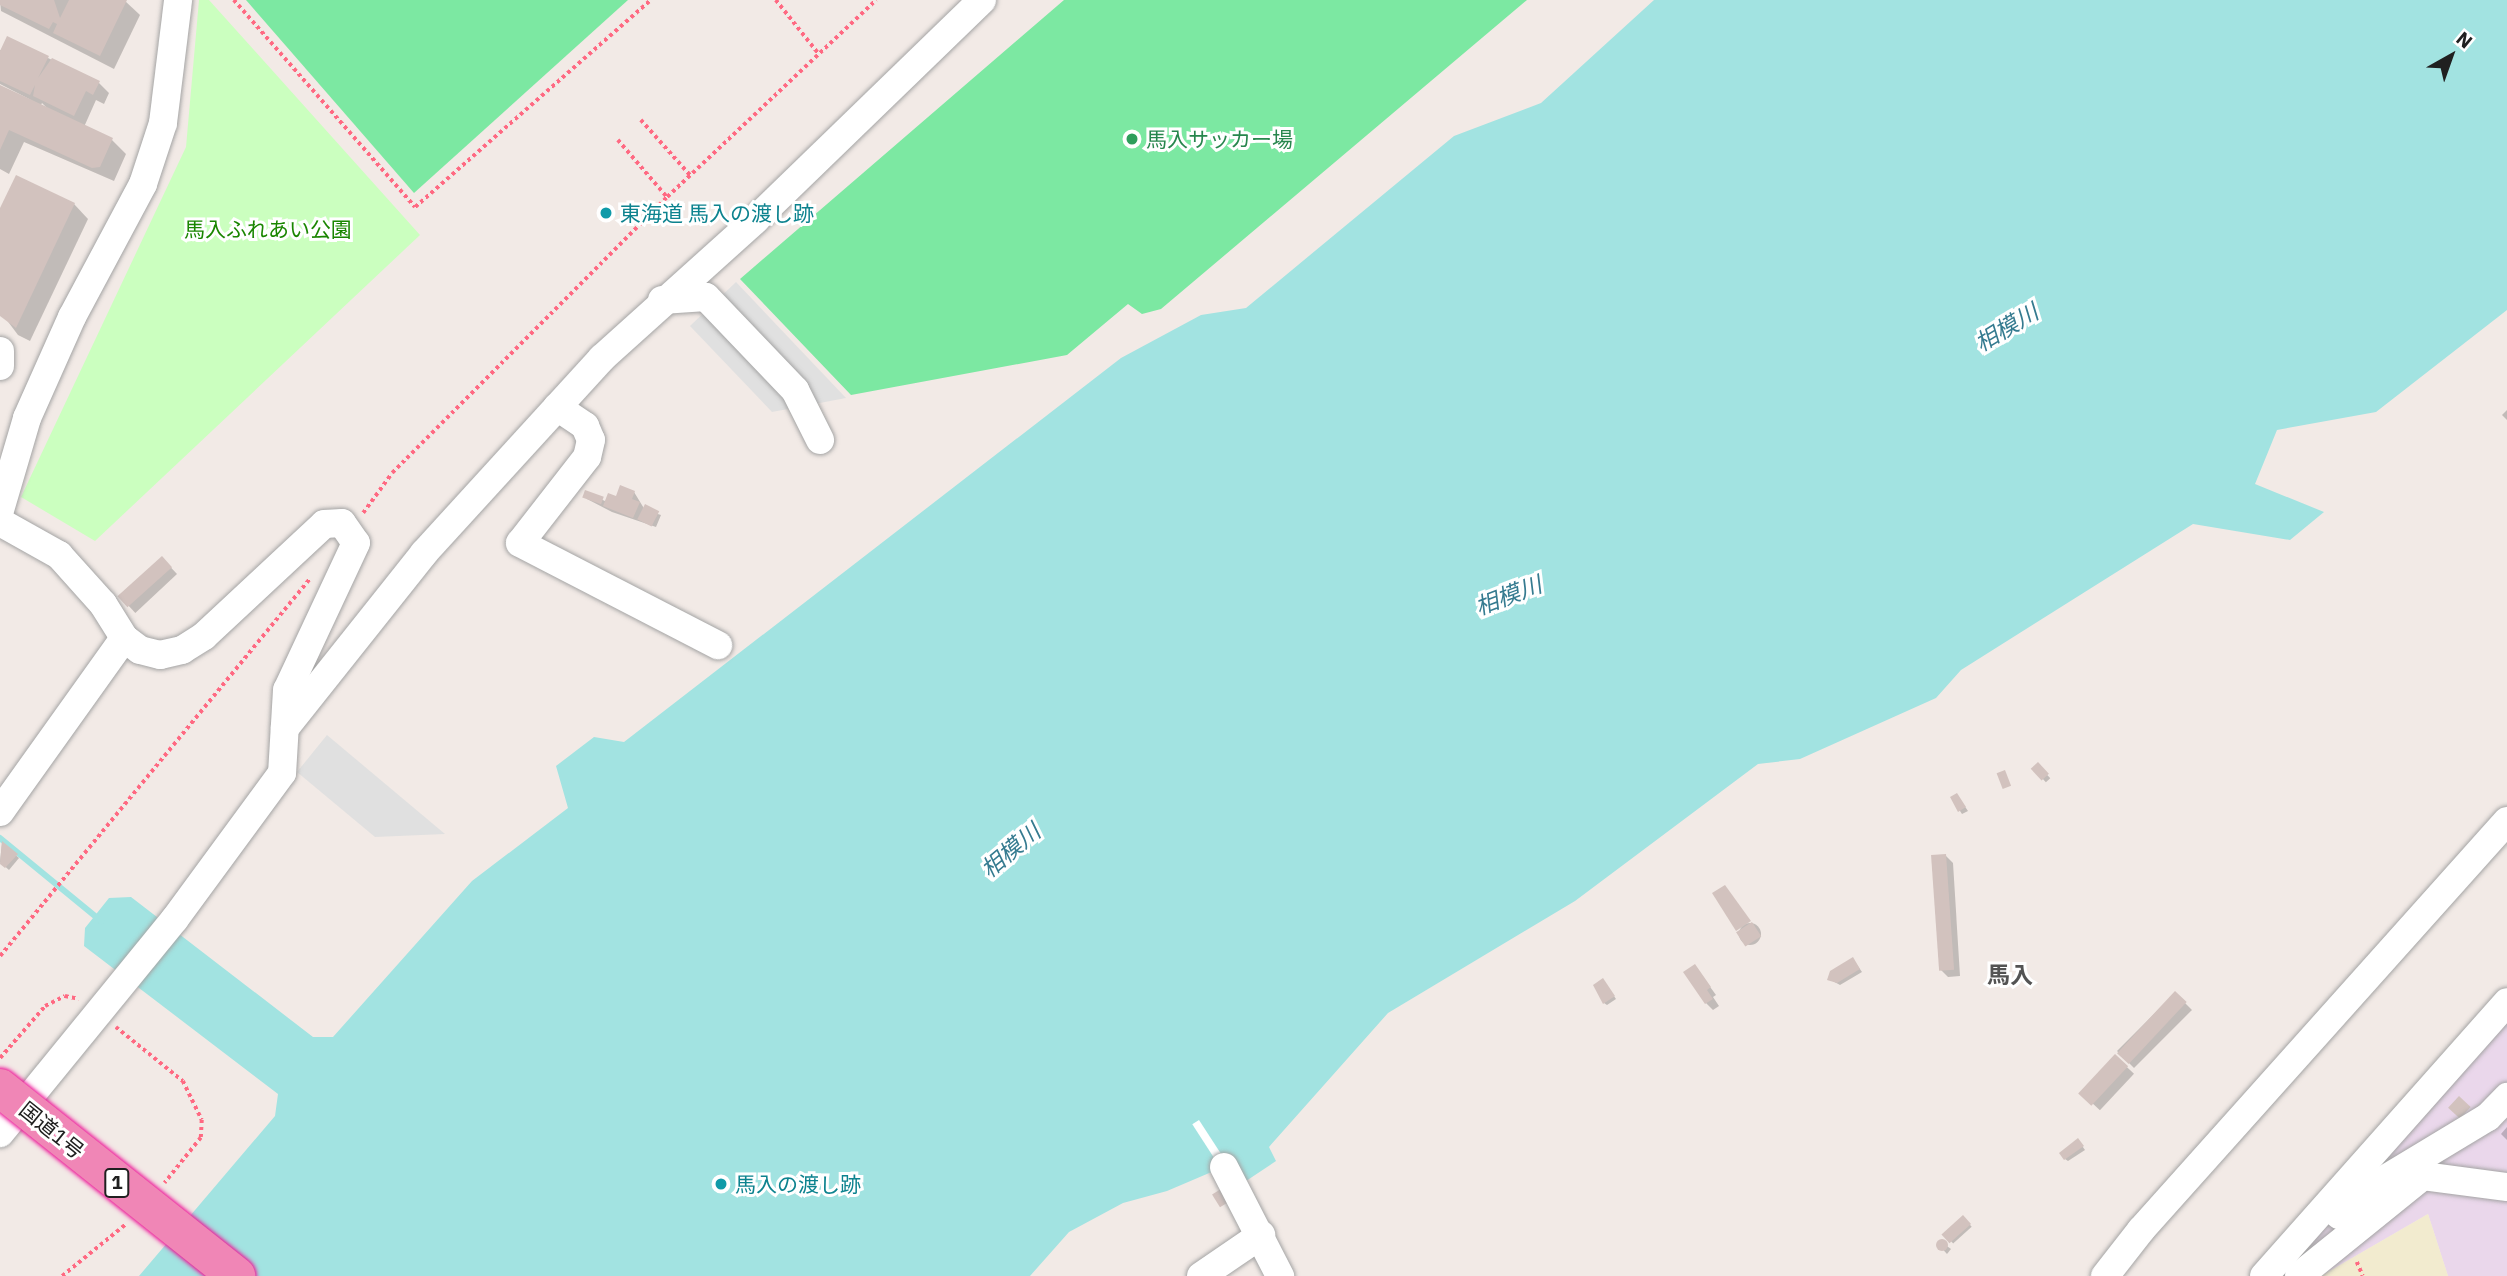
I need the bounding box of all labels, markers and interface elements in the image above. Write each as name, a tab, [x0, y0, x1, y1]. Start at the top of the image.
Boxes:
north arrow	[2416, 21, 2486, 91]
text: N	[2452, 26, 2477, 54]
place label: 馬入サッカー場	[1146, 126, 1293, 152]
marker: 馬入サッカー場	[1124, 131, 1140, 147]
place label: 東海道 馬入の渡し跡	[620, 200, 814, 226]
marker: 東海道 馬入の渡し跡	[598, 205, 614, 221]
park label: 馬入ふれあい公園	[184, 216, 352, 242]
water label: 相模川	[1969, 297, 2043, 357]
water label: 相模川	[1471, 570, 1545, 620]
water label: 相模川	[975, 817, 1045, 883]
district label: 馬入	[1987, 960, 2033, 988]
street label: 国道1号	[15, 1096, 89, 1164]
road number: 1	[103, 1168, 131, 1198]
place label: 馬入の渡し跡	[735, 1171, 861, 1197]
marker: 馬入の渡し跡	[713, 1176, 729, 1192]

